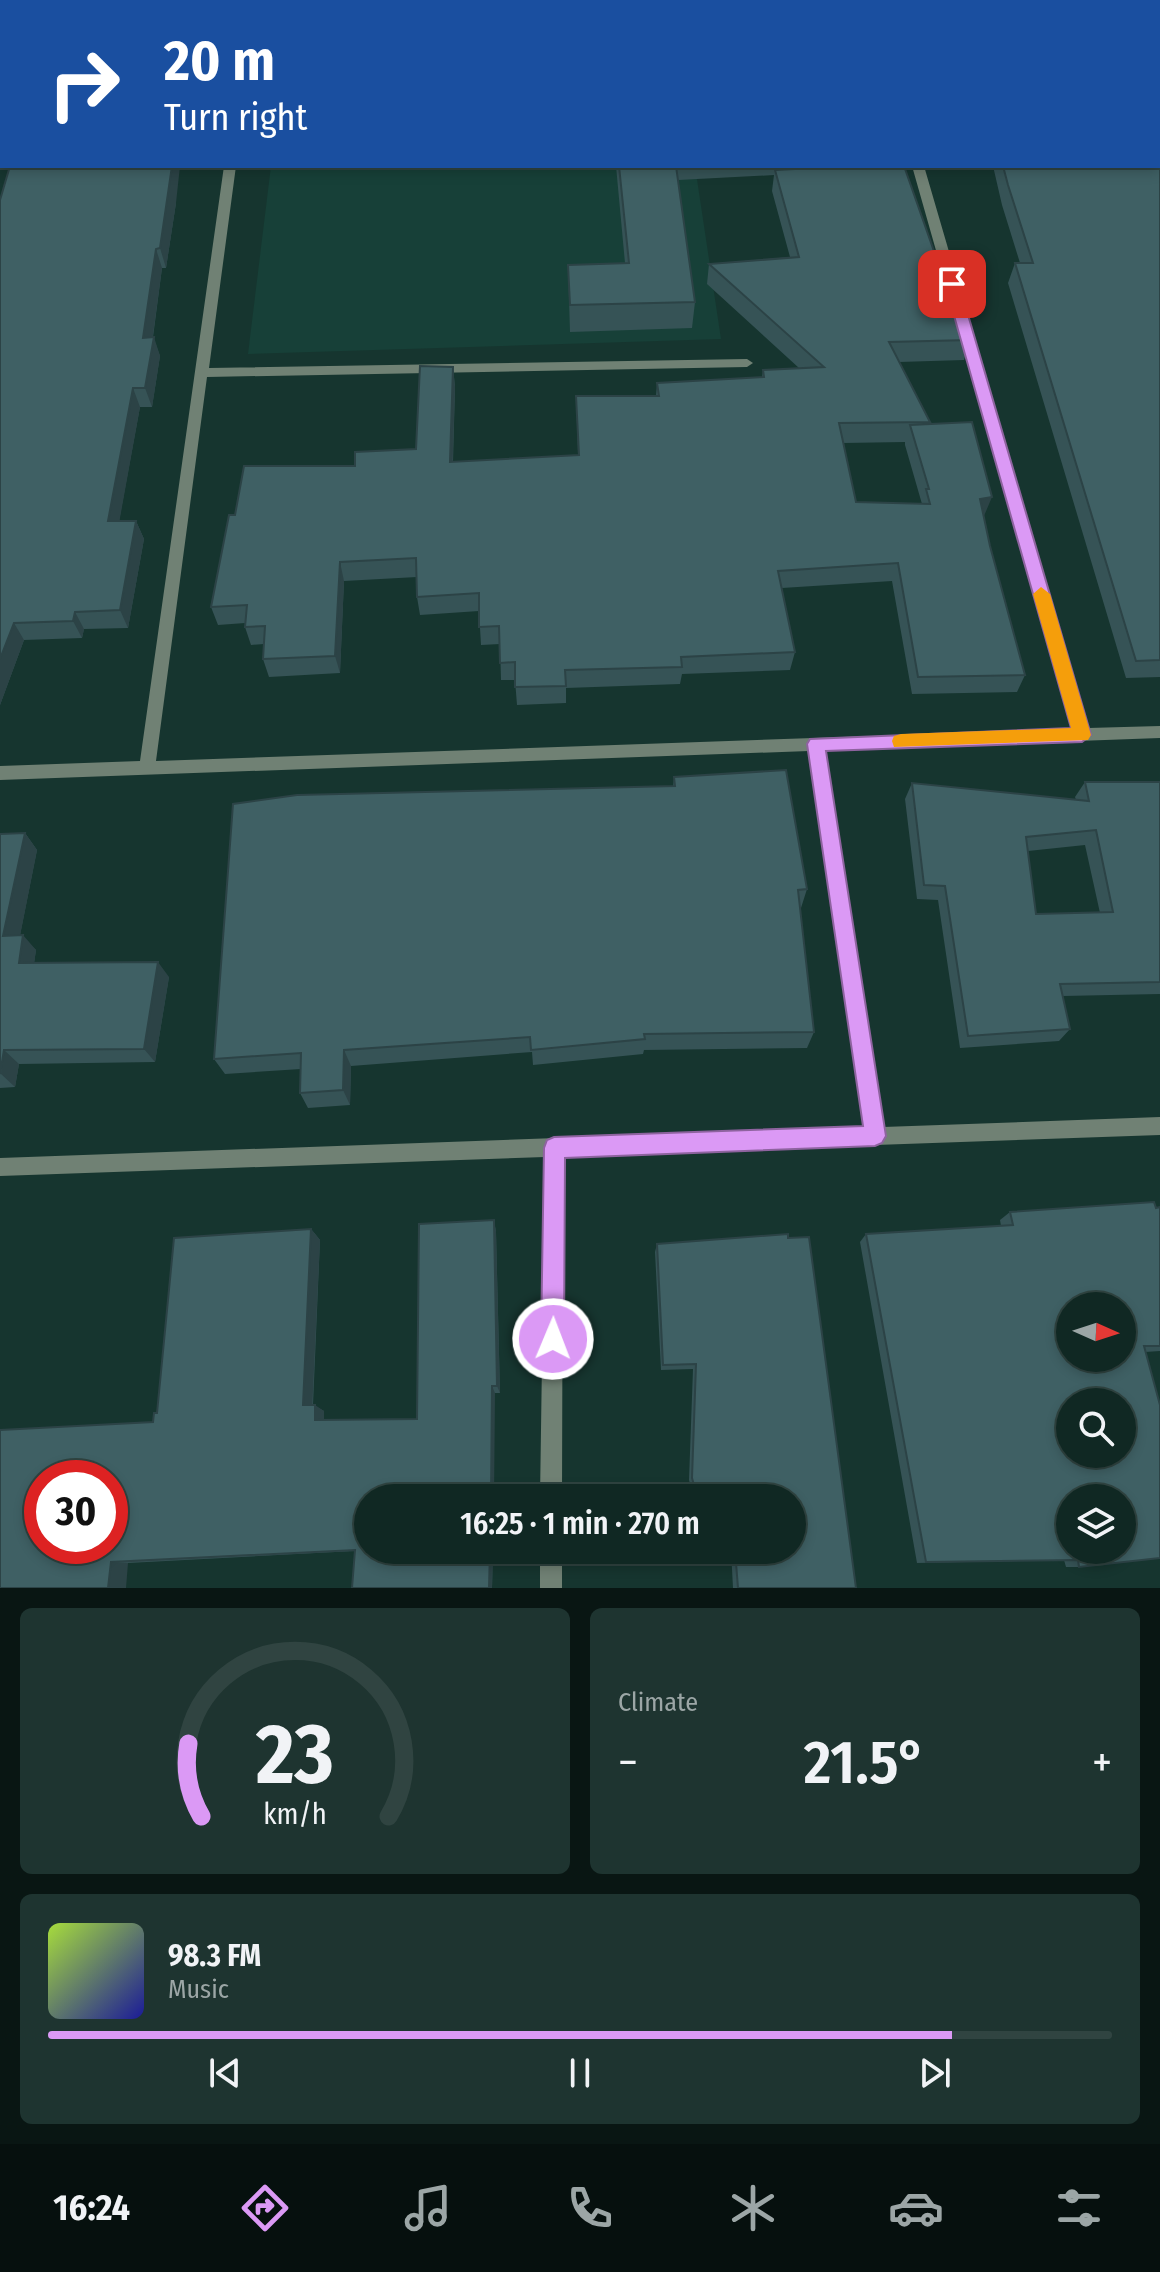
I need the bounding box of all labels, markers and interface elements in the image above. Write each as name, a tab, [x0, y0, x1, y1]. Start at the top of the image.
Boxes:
text: 20 m	[164, 28, 275, 95]
icon: right	[32, 32, 136, 136]
text: Turn right	[164, 96, 307, 140]
pin	[918, 250, 986, 318]
icon: arrive	[930, 262, 974, 306]
north arrow	[1056, 1292, 1136, 1372]
map controls	[1056, 1292, 1136, 1564]
position arrow	[511, 1297, 595, 1381]
button: search	[1056, 1388, 1136, 1468]
speed limit sign: 30	[24, 1460, 128, 1564]
button: layers	[1056, 1484, 1136, 1564]
text: 16:25 · 1 min · 270 m	[460, 1506, 700, 1542]
text: Climate	[618, 1687, 698, 1718]
text: 23	[255, 1705, 334, 1805]
text: 21.5°	[804, 1727, 926, 1799]
text: −	[618, 1736, 638, 1789]
text: +	[1092, 1736, 1112, 1789]
text: km/h	[263, 1797, 327, 1832]
text: 98.3 FM	[168, 1938, 261, 1974]
text: Music	[168, 1974, 229, 2005]
icon: previous	[203, 2051, 247, 2095]
icon: pause	[558, 2051, 602, 2095]
icon: next	[913, 2051, 957, 2095]
icon: directions	[237, 2180, 293, 2236]
icon: music	[400, 2180, 456, 2236]
icon: phone	[562, 2180, 618, 2236]
icon: climate	[725, 2180, 781, 2236]
icon: car	[888, 2180, 944, 2236]
icon: filters	[1051, 2180, 1107, 2236]
text: 16:24	[53, 2186, 130, 2230]

